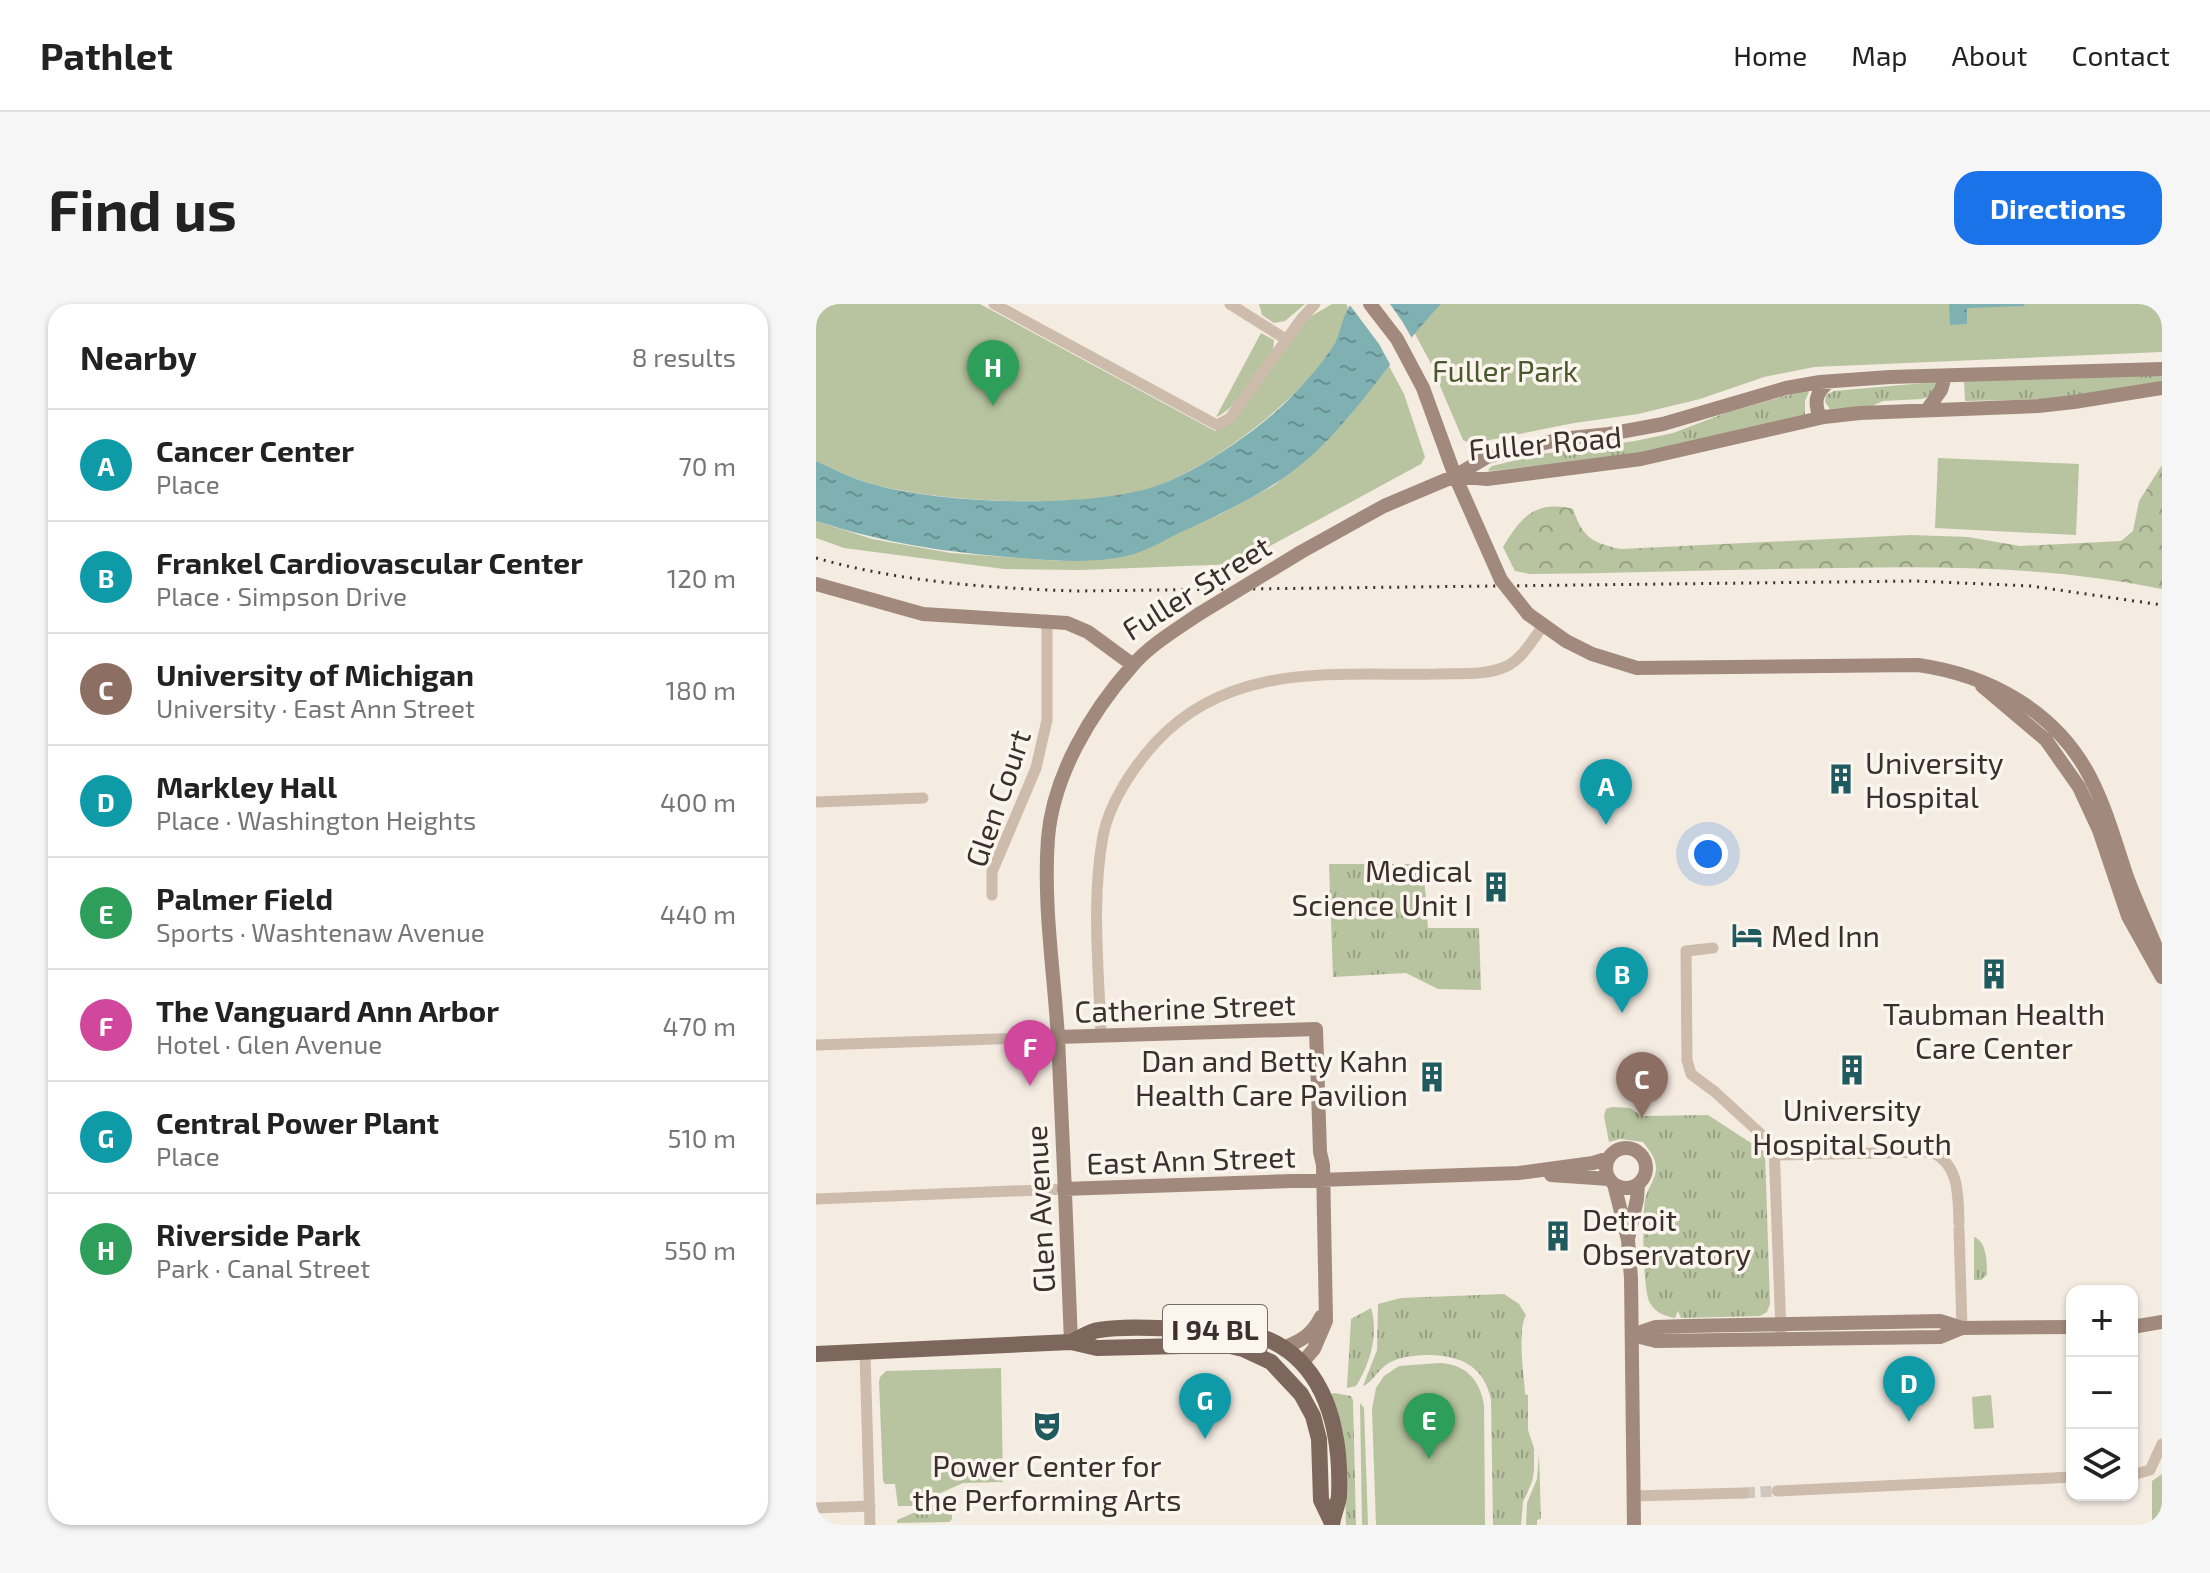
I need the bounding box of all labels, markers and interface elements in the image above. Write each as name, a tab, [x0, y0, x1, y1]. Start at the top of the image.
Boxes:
text: Pathlet	[40, 32, 173, 78]
text: Home	[1733, 38, 1807, 72]
text: Map	[1851, 38, 1908, 72]
text: About	[1952, 38, 2027, 72]
text: Contact	[2071, 38, 2170, 72]
button: Directions	[1954, 171, 2162, 245]
text: Find us	[48, 175, 237, 242]
text: Nearby	[80, 336, 197, 377]
pin: H	[967, 340, 1019, 406]
text: 8 results	[632, 341, 736, 372]
park label: Fuller Park	[1432, 352, 1578, 388]
street label: Fuller Road	[1467, 417, 1623, 467]
text: Cancer Center	[156, 432, 354, 468]
text: A	[98, 450, 114, 481]
text: 70 m	[678, 450, 736, 481]
text: Place	[156, 468, 220, 499]
street label: Fuller Street	[1115, 527, 1277, 647]
text: Frankel Cardiovascular Center	[156, 544, 583, 580]
text: B	[98, 562, 114, 593]
text: 120 m	[667, 562, 736, 593]
text: Place · Simpson Drive	[156, 580, 407, 611]
text: University of Michigan	[156, 656, 474, 692]
text: C	[98, 674, 114, 705]
text: 180 m	[666, 674, 736, 705]
text: University · East Ann Street	[156, 692, 475, 723]
street label: Glen Court	[957, 725, 1037, 871]
place label: University Hospital	[1865, 744, 2004, 814]
pin: A	[1580, 759, 1632, 825]
building icon: University Hospital	[1824, 762, 1858, 796]
text: Markley Hall	[156, 768, 337, 804]
text: D	[97, 786, 115, 817]
text: 400 m	[660, 786, 736, 817]
text: Place · Washington Heights	[156, 804, 476, 835]
your location	[1688, 834, 1728, 874]
place label: Medical Science Unit I	[1291, 852, 1472, 922]
building icon: Medical Science Unit I	[1479, 870, 1513, 904]
text: Palmer Field	[156, 880, 333, 916]
text: E	[98, 898, 114, 929]
text: 440 m	[660, 898, 736, 929]
text: Sports · Washtenaw Avenue	[156, 916, 485, 947]
place label: Med Inn	[1771, 917, 1880, 953]
hotel icon: Med Inn	[1730, 918, 1764, 952]
pin: B	[1596, 947, 1648, 1013]
building icon: Taubman Health Care Center	[1977, 957, 2011, 991]
street label: Catherine Street	[1074, 985, 1296, 1029]
text: The Vanguard Ann Arbor	[156, 992, 499, 1028]
place label: Taubman Health Care Center	[1883, 995, 2105, 1065]
text: F	[99, 1010, 113, 1041]
text: 470 m	[662, 1010, 736, 1041]
pin: F	[1004, 1020, 1056, 1086]
text: Hotel · Glen Avenue	[156, 1028, 382, 1059]
place label: Dan and Betty Kahn Health Care Pavilion	[1135, 1042, 1408, 1112]
pin: C	[1616, 1052, 1668, 1118]
building icon: University Hospital South	[1835, 1053, 1869, 1087]
building icon: Dan and Betty Kahn Health Care Pavilion	[1415, 1060, 1449, 1094]
place label: University Hospital South	[1752, 1091, 1952, 1161]
text: Central Power Plant	[156, 1104, 439, 1140]
text: G	[98, 1122, 114, 1153]
text: 510 m	[667, 1122, 736, 1153]
street label: Glen Avenue	[1017, 1124, 1061, 1294]
street label: East Ann Street	[1086, 1137, 1296, 1181]
text: Place	[156, 1140, 220, 1171]
place label: Detroit Observatory	[1582, 1201, 1751, 1271]
text: Riverside Park	[156, 1216, 361, 1252]
building icon: Detroit Observatory	[1541, 1219, 1575, 1253]
text: H	[97, 1234, 115, 1265]
text: 550 m	[664, 1234, 736, 1265]
text: Park · Canal Street	[156, 1252, 370, 1283]
map controls	[2066, 1285, 2138, 1501]
button: +	[2066, 1285, 2138, 1357]
road number: I 94 BL	[1163, 1305, 1267, 1353]
pin: D	[1883, 1356, 1935, 1422]
button: −	[2066, 1357, 2138, 1429]
pin: G	[1179, 1373, 1231, 1439]
pin: E	[1403, 1393, 1455, 1459]
theatre icon: Power Center for the Performing Arts	[1030, 1409, 1064, 1443]
button: layers	[2066, 1429, 2138, 1501]
place label: Power Center for the Performing Arts	[913, 1447, 1181, 1517]

